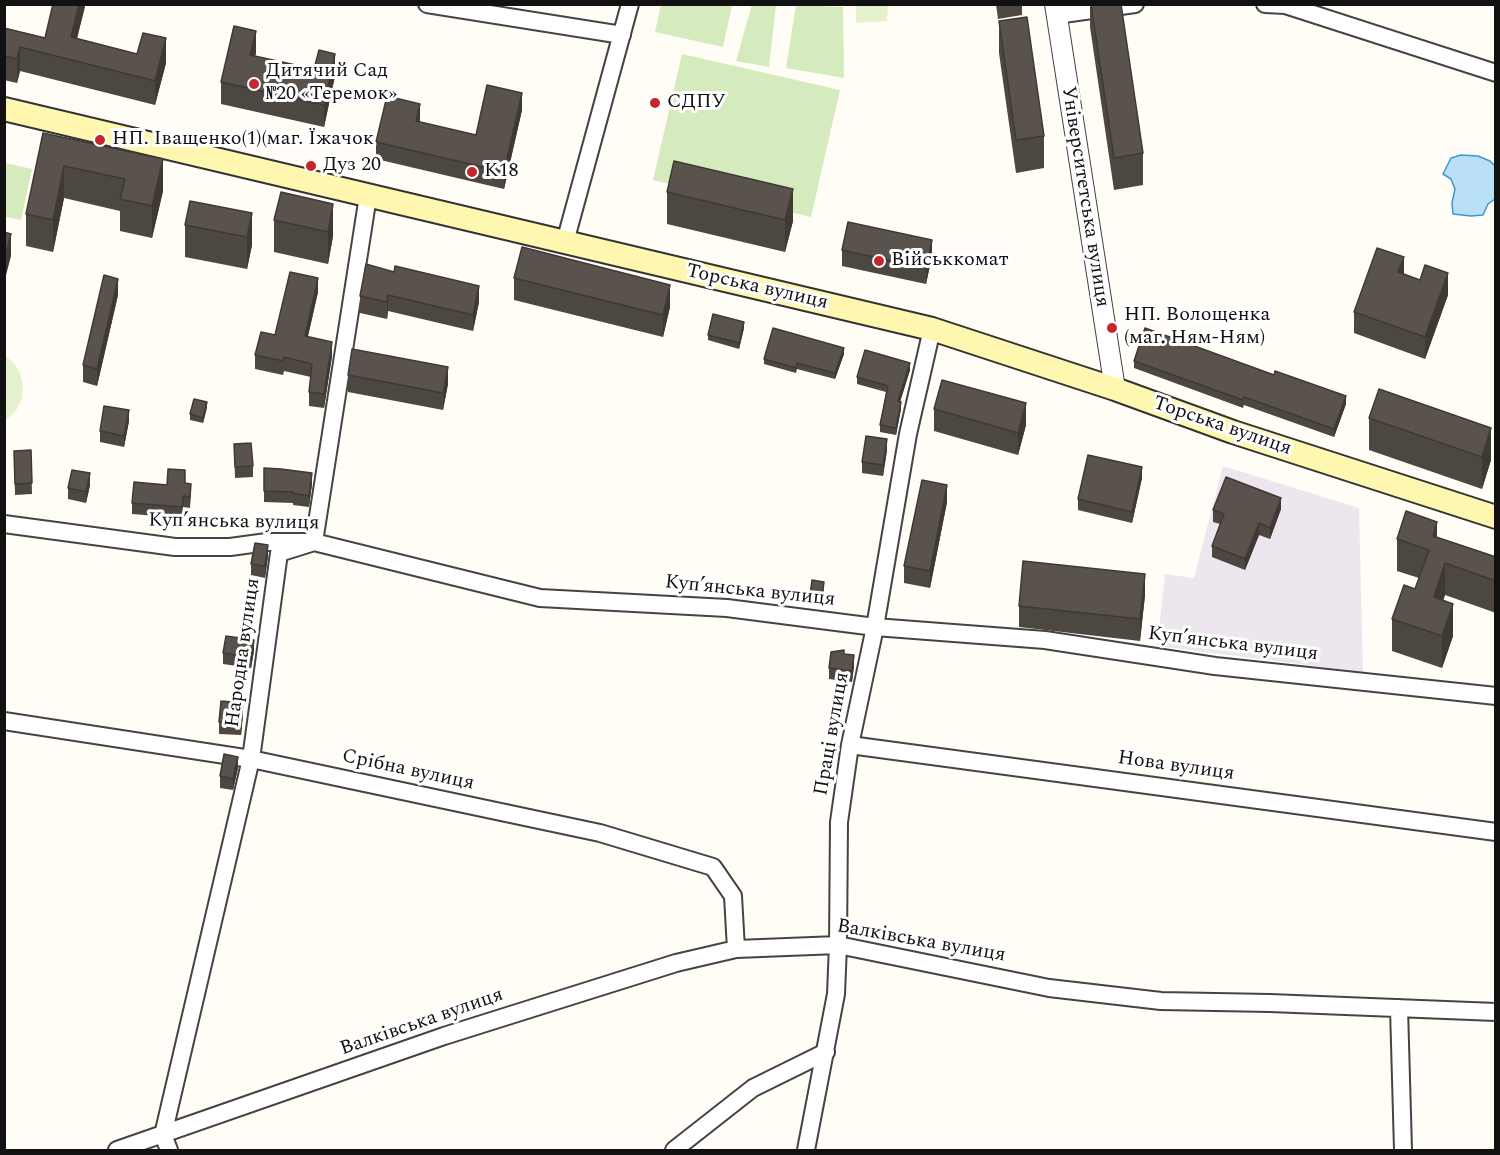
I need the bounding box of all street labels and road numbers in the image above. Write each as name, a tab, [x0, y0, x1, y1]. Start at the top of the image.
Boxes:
street label: Університетська вулиця	[1055, 85, 1113, 309]
street label: Торська вулиця	[684, 260, 830, 316]
street label: Торська вулиця	[1150, 392, 1294, 462]
street label: Куп’янська вулиця	[148, 510, 320, 536]
street label: Куп’янська вулиця	[664, 571, 836, 613]
street label: Народна вулиця	[222, 577, 266, 729]
street label: Куп’янська вулиця	[1147, 623, 1319, 667]
street label: Праці вулиця	[810, 670, 856, 798]
street label: Срібна вулиця	[340, 745, 476, 797]
street label: Нова вулиця	[1116, 747, 1236, 787]
street label: Валківська вулиця	[835, 915, 1007, 969]
street label: Валківська вулиця	[337, 984, 507, 1062]

